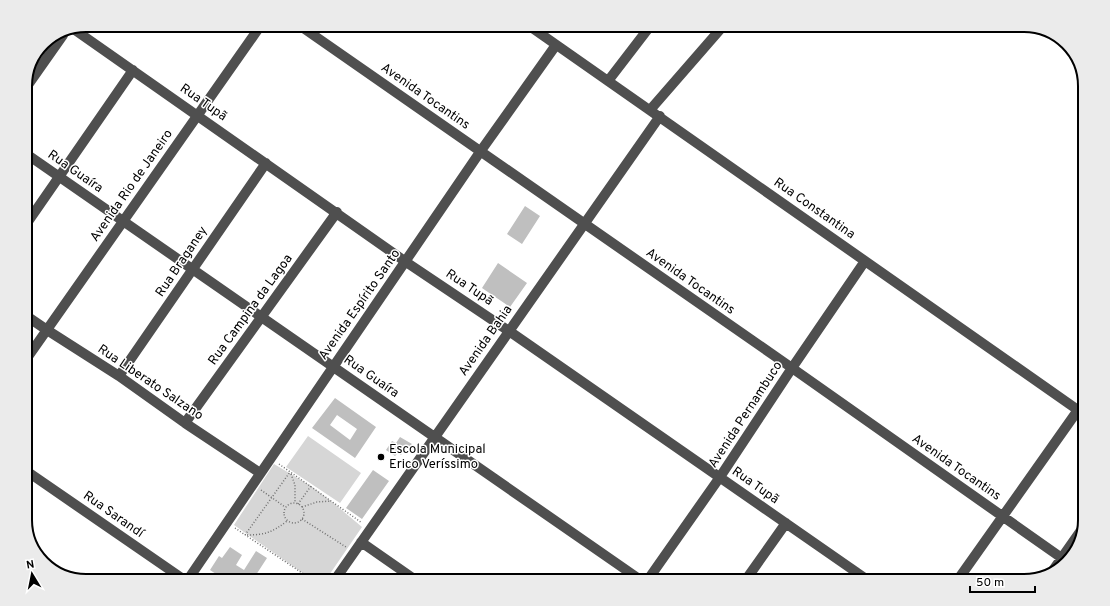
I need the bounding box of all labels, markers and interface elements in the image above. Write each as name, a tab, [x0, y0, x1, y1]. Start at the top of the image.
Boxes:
street label: Avenida Tocantins	[377, 60, 473, 134]
street label: Rua Tupã	[176, 81, 230, 125]
street label: Avenida Rio de Janeiro	[87, 127, 177, 245]
street label: Rua Guaíra	[44, 147, 106, 197]
street label: Rua Constantina	[770, 175, 858, 243]
street label: Rua Braganey	[153, 224, 212, 300]
street label: Avenida Tocantins	[642, 245, 738, 319]
street label: Avenida Espírito Santo	[316, 247, 404, 363]
street label: Rua Campina da Lagoa	[205, 251, 297, 369]
street label: Rua Tupã	[442, 266, 496, 310]
street label: Avenida Bahia	[456, 303, 516, 379]
street label: Rua Liberato Salzano	[94, 342, 206, 424]
street label: Rua Guaíra	[340, 352, 402, 402]
street label: Avenida Pernambuco	[706, 359, 786, 471]
street label: Avenida Tocantins	[908, 431, 1004, 505]
place label: Escola Municipal Erico Veríssimo	[389, 442, 486, 473]
marker: Escola Municipal Erico Veríssimo	[376, 452, 386, 462]
street label: Rua Tupã	[728, 464, 782, 508]
street label: Rua Sarandí	[80, 488, 148, 543]
north arrow	[12, 554, 52, 594]
text: N	[25, 558, 36, 573]
scale bar	[970, 568, 1035, 594]
text: 50 m	[976, 575, 1004, 591]

